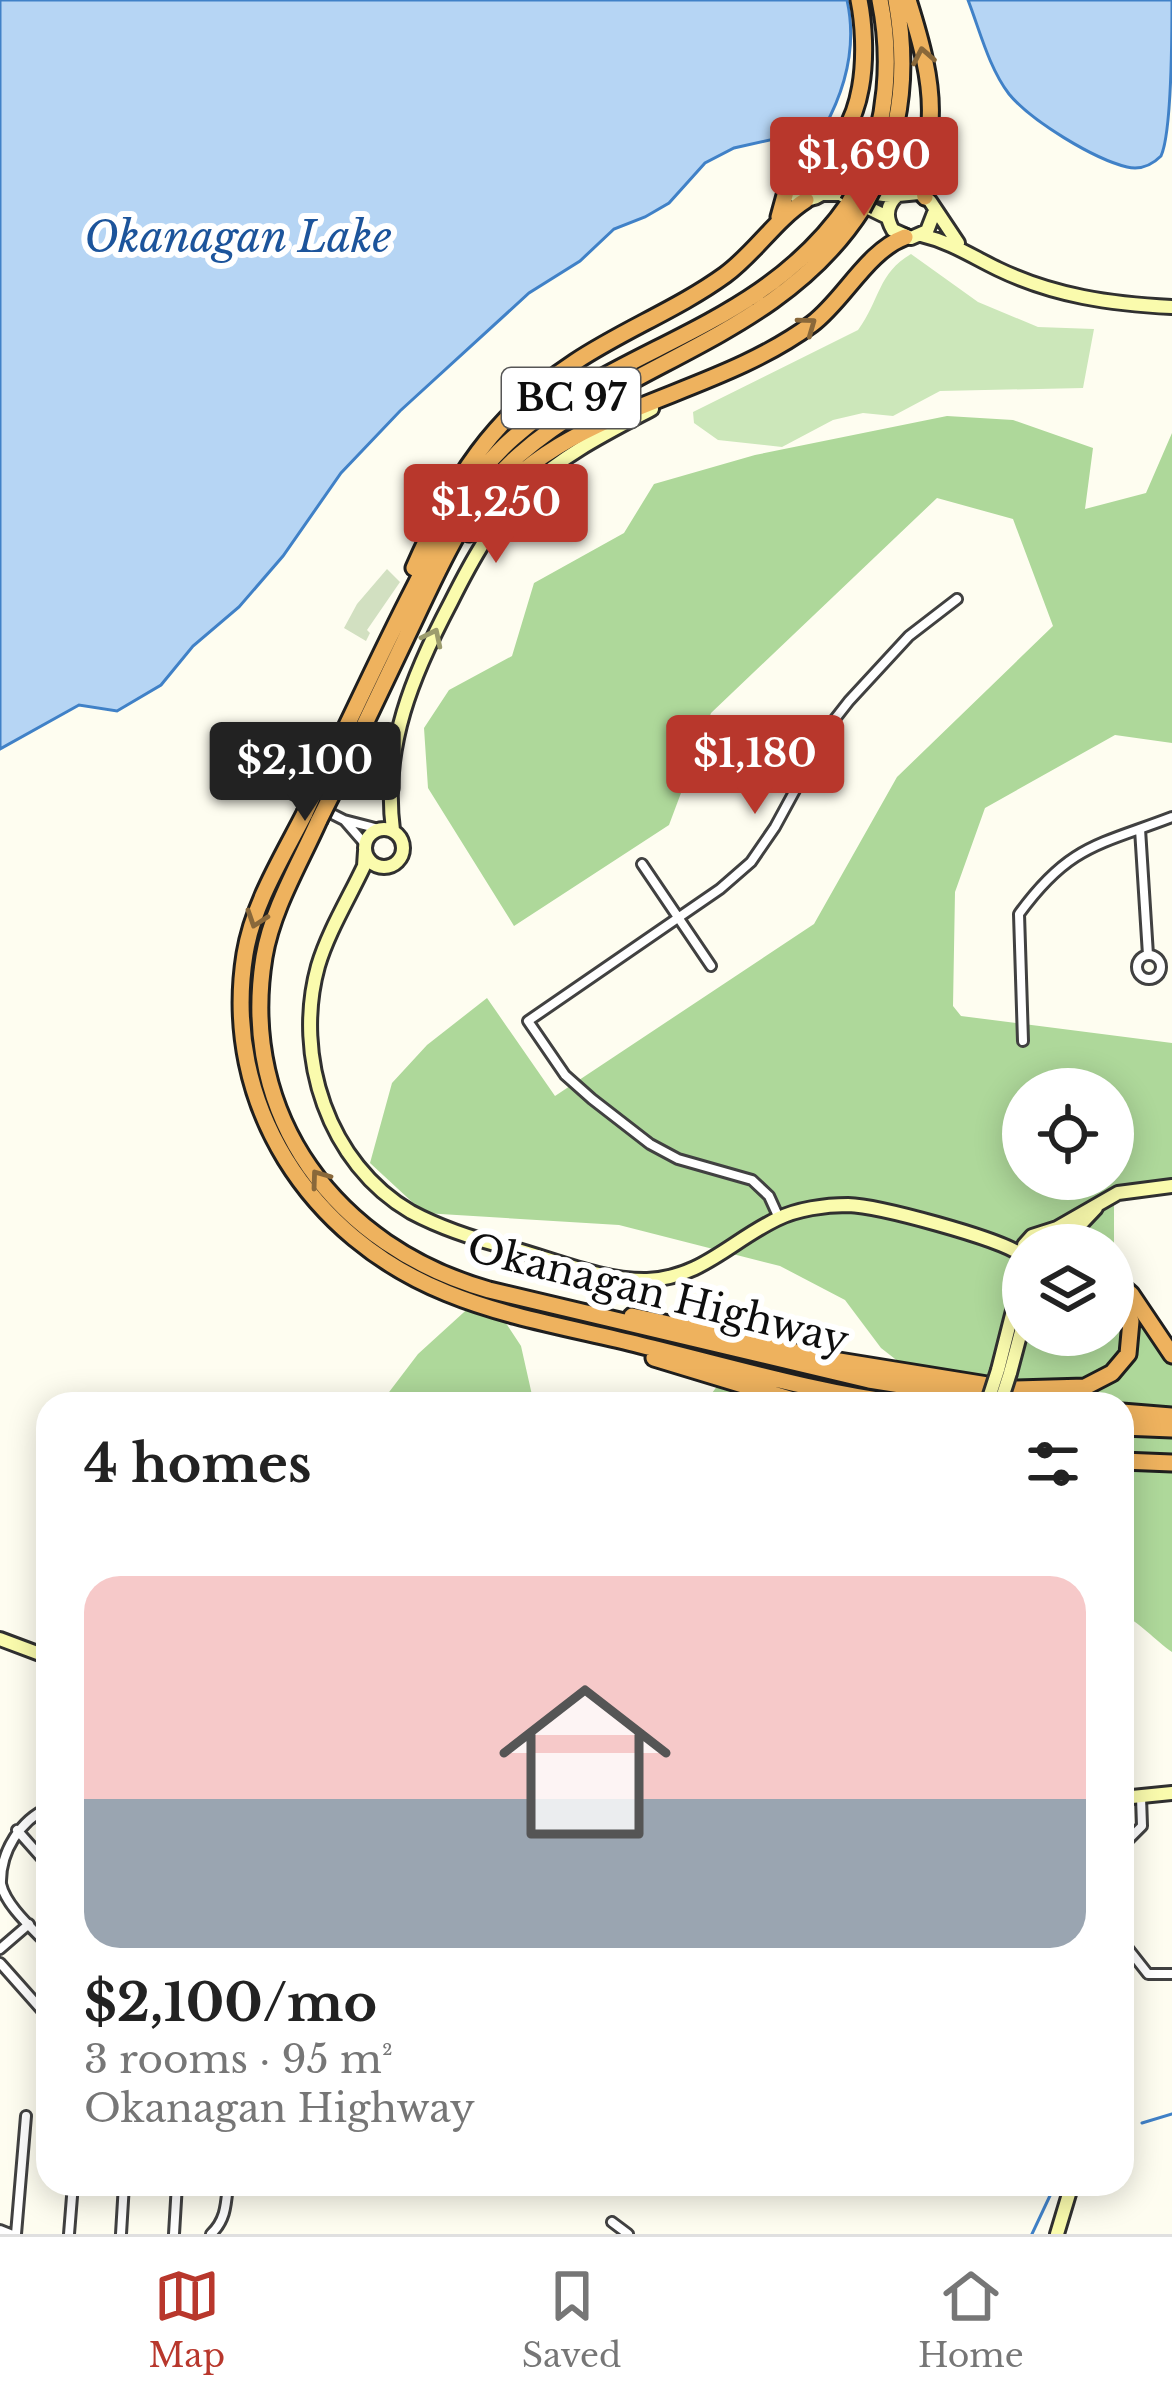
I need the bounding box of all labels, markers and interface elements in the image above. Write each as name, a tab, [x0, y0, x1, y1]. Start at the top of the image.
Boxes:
one-way arrow	[911, 47, 937, 67]
pin: $1,690	[766, 117, 962, 219]
text: $1,690	[797, 131, 931, 180]
water label: Okanagan Lake	[84, 211, 392, 263]
one-way arrow	[794, 318, 816, 340]
road number: BC 97	[502, 368, 640, 428]
pin: $1,250	[398, 464, 594, 566]
text: $1,250	[431, 478, 561, 527]
one-way arrow	[419, 628, 442, 649]
pin: $1,180	[657, 715, 853, 817]
pin: $2,100	[207, 722, 403, 824]
text: $1,180	[693, 729, 817, 778]
text: $2,100	[237, 736, 373, 785]
one-way arrow	[245, 907, 270, 928]
map controls	[1002, 1068, 1134, 1356]
button: locate	[1002, 1068, 1134, 1200]
one-way arrow	[311, 1169, 333, 1191]
street label: Okanagan Highway	[462, 1223, 854, 1365]
button: layers	[1002, 1224, 1134, 1356]
icon: filters	[1020, 1431, 1086, 1497]
text: 4 homes	[84, 1433, 312, 1496]
icon: home	[477, 1654, 693, 1870]
text: $2,100/mo	[84, 1972, 377, 2035]
text: 3 rooms · 95 m²	[84, 2035, 393, 2084]
text: Okanagan Highway	[84, 2084, 475, 2133]
tab: Map	[148, 2263, 225, 2376]
tab: Saved	[522, 2263, 621, 2376]
tab: Home	[918, 2263, 1024, 2376]

